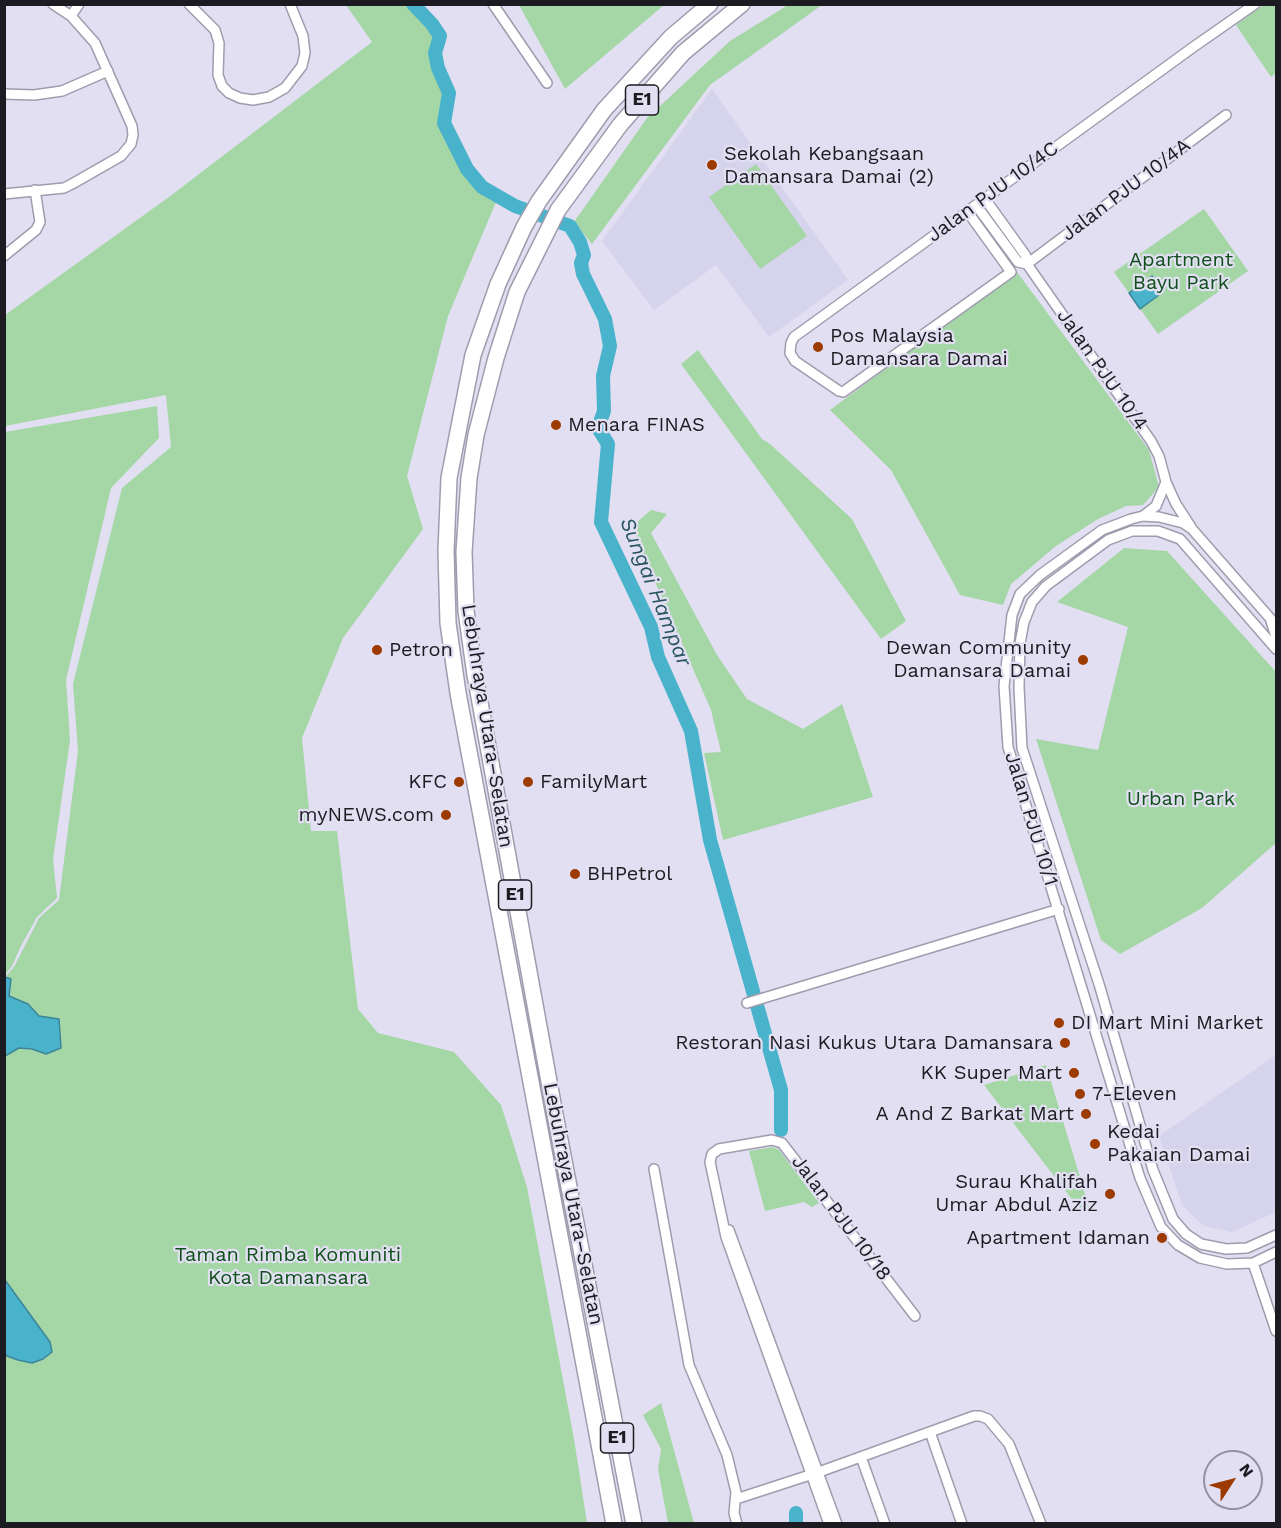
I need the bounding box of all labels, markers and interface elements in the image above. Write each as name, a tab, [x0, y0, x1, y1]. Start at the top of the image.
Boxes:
road number: E1	[626, 85, 658, 115]
street label: Jalan PJU 10/4A	[1057, 134, 1195, 246]
street label: Jalan PJU 10/4C	[923, 136, 1063, 248]
place label: Sekolah Kebangsaan Damansara Damai (2)	[724, 142, 934, 189]
marker: Sekolah Kebangsaan Damansara Damai (2)	[705, 158, 719, 172]
park label: Apartment Bayu Park	[1129, 248, 1233, 295]
street label: Jalan PJU 10/4	[1051, 305, 1153, 435]
place label: Pos Malaysia Damansara Damai	[830, 324, 1008, 371]
marker: Pos Malaysia Damansara Damai	[811, 340, 825, 354]
place label: Menara FINAS	[568, 413, 705, 437]
marker: Menara FINAS	[549, 418, 563, 432]
water label: Sungai Hampar	[614, 514, 696, 670]
street label: Lebuhraya Utara–Selatan	[456, 602, 518, 850]
place label: Dewan Community Damansara Damai	[886, 636, 1071, 683]
place label: Petron	[389, 638, 453, 662]
marker: Petron	[370, 643, 384, 657]
marker: Dewan Community Damansara Damai	[1076, 653, 1090, 667]
street label: Jalan PJU 10/1	[999, 749, 1063, 889]
place label: KFC	[408, 770, 447, 794]
place label: FamilyMart	[540, 770, 647, 794]
marker: KFC	[452, 775, 466, 789]
marker: FamilyMart	[521, 775, 535, 789]
park label: Urban Park	[1127, 787, 1235, 811]
place label: myNEWS.com	[298, 803, 434, 827]
marker: myNEWS.com	[439, 808, 453, 822]
place label: BHPetrol	[587, 862, 672, 886]
marker: BHPetrol	[568, 867, 582, 881]
road number: E1	[498, 880, 532, 910]
place label: DI Mart Mini Market	[1071, 1011, 1263, 1035]
marker: DI Mart Mini Market	[1052, 1016, 1066, 1030]
place label: Restoran Nasi Kukus Utara Damansara	[675, 1031, 1053, 1055]
marker: Restoran Nasi Kukus Utara Damansara	[1058, 1036, 1072, 1050]
place label: KK Super Mart	[921, 1061, 1062, 1085]
marker: KK Super Mart	[1067, 1066, 1081, 1080]
street label: Lebuhraya Utara–Selatan	[538, 1081, 608, 1327]
place label: 7-Eleven	[1092, 1082, 1177, 1106]
marker: 7-Eleven	[1073, 1087, 1087, 1101]
place label: A And Z Barkat Mart	[876, 1102, 1074, 1126]
marker: A And Z Barkat Mart	[1079, 1107, 1093, 1121]
place label: Kedai Pakaian Damai	[1107, 1120, 1250, 1167]
marker: Kedai Pakaian Damai	[1088, 1137, 1102, 1151]
street label: Jalan PJU 10/18	[786, 1150, 896, 1286]
place label: Surau Khalifah Umar Abdul Aziz	[935, 1170, 1098, 1217]
marker: Surau Khalifah Umar Abdul Aziz	[1103, 1187, 1117, 1201]
place label: Apartment Idaman	[967, 1226, 1150, 1250]
marker: Apartment Idaman	[1155, 1231, 1169, 1245]
park label: Taman Rimba Komuniti Kota Damansara	[175, 1243, 401, 1290]
road number: E1	[600, 1423, 634, 1453]
north arrow	[1203, 1450, 1263, 1510]
text: N	[1235, 1460, 1258, 1481]

